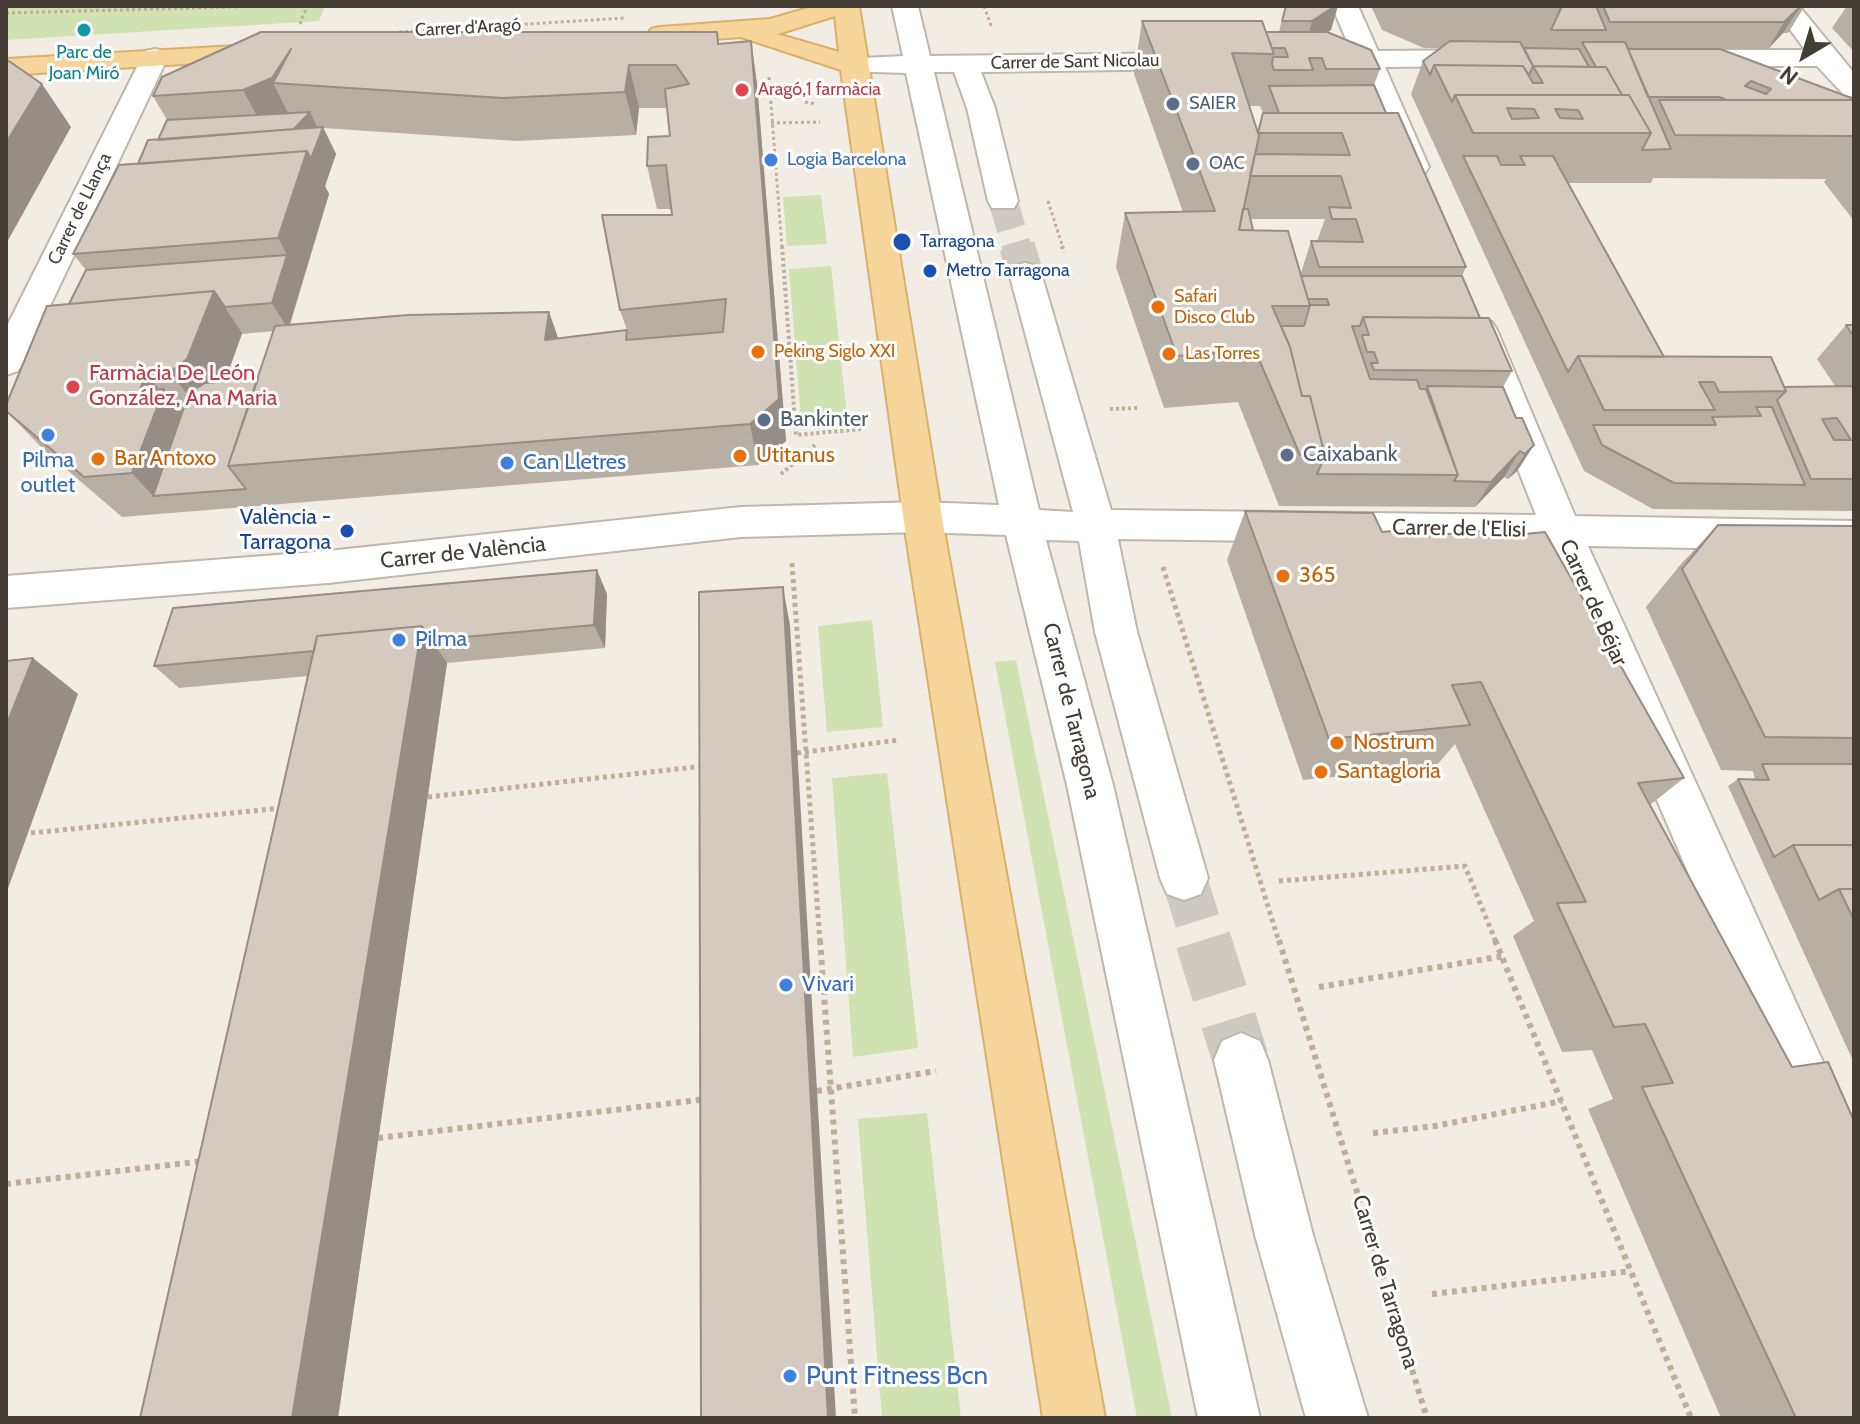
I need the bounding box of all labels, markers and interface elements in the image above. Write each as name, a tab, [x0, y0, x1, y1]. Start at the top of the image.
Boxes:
street label: Carrer d'Aragó	[414, 14, 522, 42]
north arrow	[1764, 16, 1844, 96]
marker: Parc de Joan Miró	[75, 21, 93, 39]
place label: Parc de Joan Miró	[49, 42, 119, 84]
street label: Carrer de Sant Nicolau	[990, 50, 1160, 74]
text: N	[1774, 60, 1803, 91]
place label: Aragó,1 farmàcia	[758, 79, 881, 101]
marker: Aragó,1 farmàcia	[733, 81, 751, 99]
place label: SAIER	[1189, 93, 1236, 115]
marker: SAIER	[1164, 95, 1182, 113]
place label: Logia Barcelona	[787, 149, 906, 171]
street label: Carrer de Llança	[44, 150, 116, 268]
marker: Logia Barcelona	[762, 151, 780, 169]
place label: OAC	[1209, 153, 1245, 175]
marker: OAC	[1184, 155, 1202, 173]
marker: Tarragona	[891, 231, 913, 253]
place label: Tarragona	[920, 231, 995, 253]
place label: Metro Tarragona	[946, 260, 1070, 282]
marker: Metro Tarragona	[921, 262, 939, 280]
place label: Safari Disco Club	[1174, 286, 1255, 328]
marker: Safari Disco Club	[1149, 298, 1167, 316]
place label: Peking Siglo XXI	[774, 341, 895, 363]
marker: Peking Siglo XXI	[749, 343, 767, 361]
place label: Las Torres	[1185, 343, 1260, 365]
marker: Las Torres	[1160, 345, 1178, 363]
place label: Farmàcia De León González, Ana Maria	[89, 361, 277, 412]
marker: Farmàcia De León González, Ana Maria	[64, 378, 82, 396]
place label: Bankinter	[780, 407, 868, 433]
marker: Bankinter	[755, 411, 773, 429]
marker: Pilma outlet	[39, 426, 57, 444]
place label: Caixabank	[1303, 442, 1398, 468]
place label: Utitanus	[756, 443, 835, 469]
place label: Bar Antoxo	[114, 446, 216, 472]
marker: Caixabank	[1278, 446, 1296, 464]
marker: Utitanus	[731, 447, 749, 465]
place label: Pilma outlet	[21, 448, 75, 500]
marker: Bar Antoxo	[89, 450, 107, 468]
place label: Can Lletres	[523, 450, 626, 476]
marker: Can Lletres	[498, 454, 516, 472]
place label: València - Tarragona	[240, 505, 331, 556]
street label: Carrer de l'Elisi	[1392, 515, 1526, 543]
marker: València - Tarragona	[338, 522, 356, 540]
street label: Carrer de València	[379, 531, 547, 575]
street label: Carrer de Béjar	[1553, 536, 1633, 670]
place label: 365	[1299, 563, 1335, 589]
marker: 365	[1274, 567, 1292, 585]
street label: Carrer de Tarragona	[1036, 620, 1106, 802]
place label: Pilma	[415, 627, 467, 653]
marker: Pilma	[390, 631, 408, 649]
place label: Nostrum	[1353, 730, 1435, 756]
marker: Nostrum	[1328, 734, 1346, 752]
place label: Santagloria	[1337, 759, 1441, 785]
marker: Santagloria	[1312, 763, 1330, 781]
place label: Vivari	[802, 972, 854, 998]
marker: Vivari	[777, 976, 795, 994]
street label: Carrer de Tarragona	[1346, 1192, 1424, 1372]
place label: Punt Fitness Bcn	[806, 1360, 988, 1392]
marker: Punt Fitness Bcn	[781, 1367, 799, 1385]

